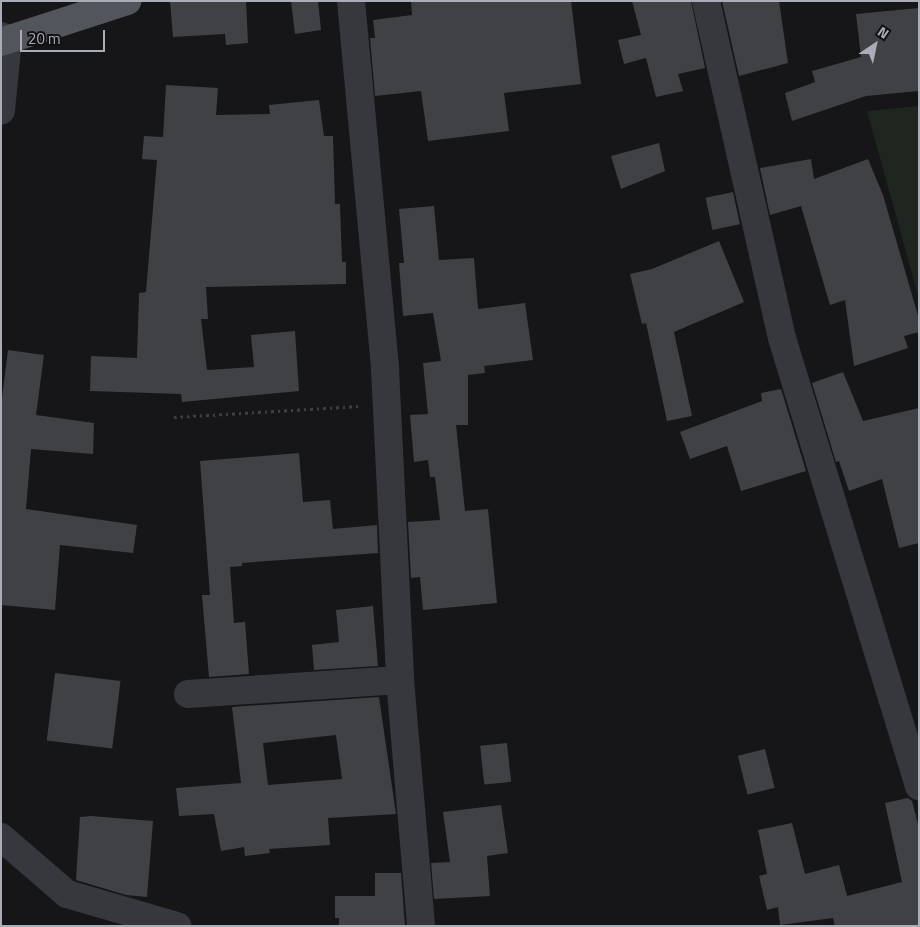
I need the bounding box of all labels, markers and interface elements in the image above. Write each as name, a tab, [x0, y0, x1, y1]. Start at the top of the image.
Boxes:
scale bar	[22, 20, 108, 52]
north arrow	[850, 20, 900, 70]
text: N	[874, 21, 894, 44]
text: 20 m	[28, 27, 61, 50]

